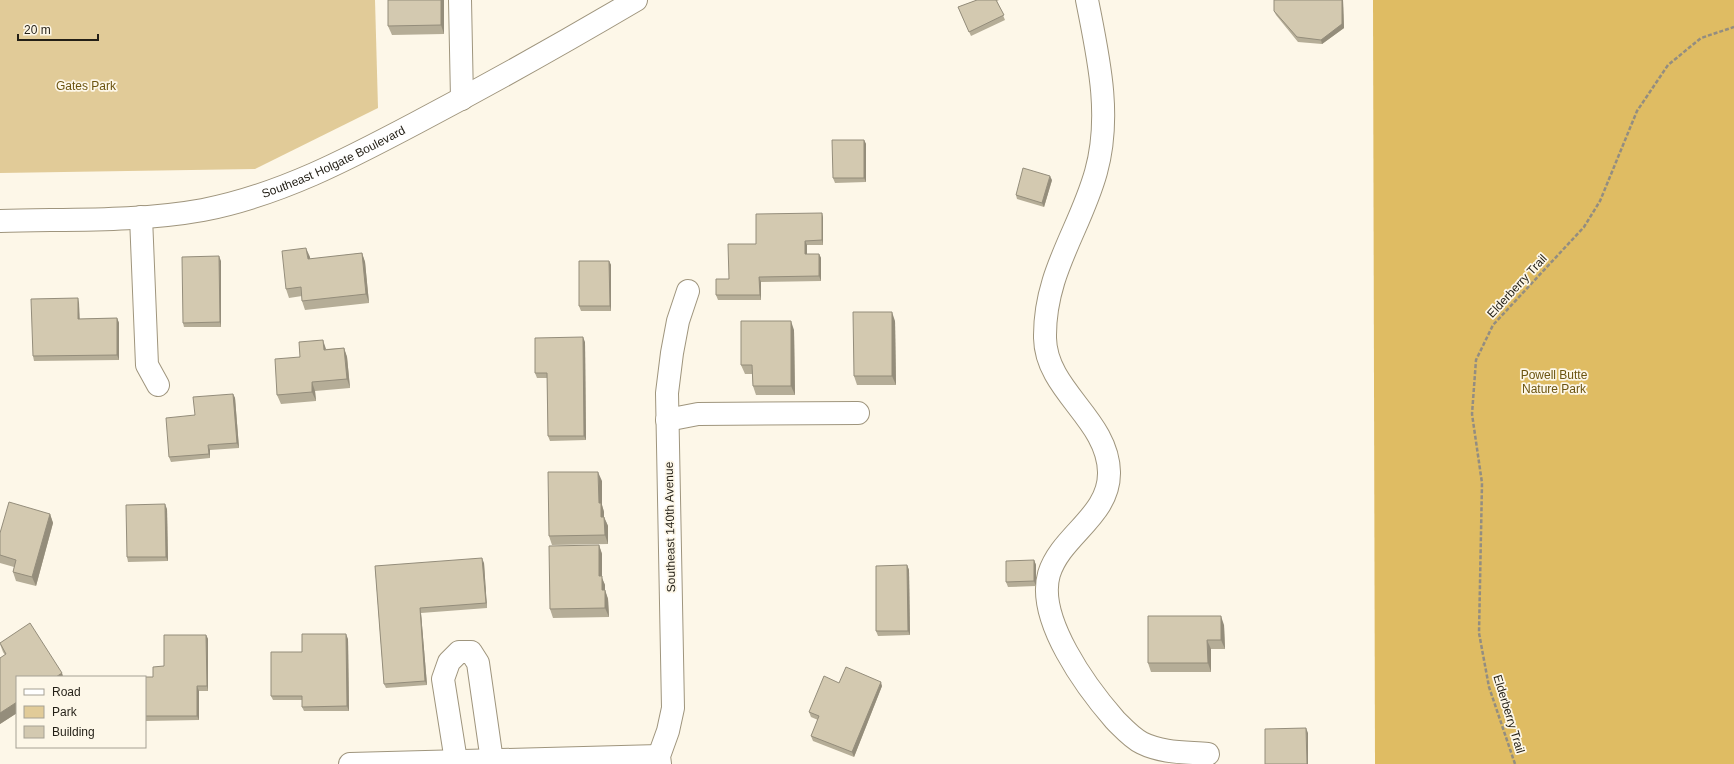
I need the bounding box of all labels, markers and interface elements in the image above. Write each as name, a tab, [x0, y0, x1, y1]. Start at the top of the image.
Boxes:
scale bar	[18, 16, 98, 42]
text: 20 m	[24, 23, 51, 37]
park label: Gates Park	[56, 79, 117, 93]
street label: Southeast Holgate Boulevard	[260, 123, 408, 201]
street label: Elderberry Trail	[1484, 251, 1550, 321]
park label: Powell Butte Nature Park	[1521, 368, 1588, 396]
street label: Southeast 140th Avenue	[662, 461, 678, 592]
street label: Elderberry Trail	[1490, 673, 1528, 755]
legend	[16, 676, 146, 748]
text: Road	[52, 685, 81, 699]
text: Park	[52, 705, 78, 719]
text: Building	[52, 725, 95, 739]

